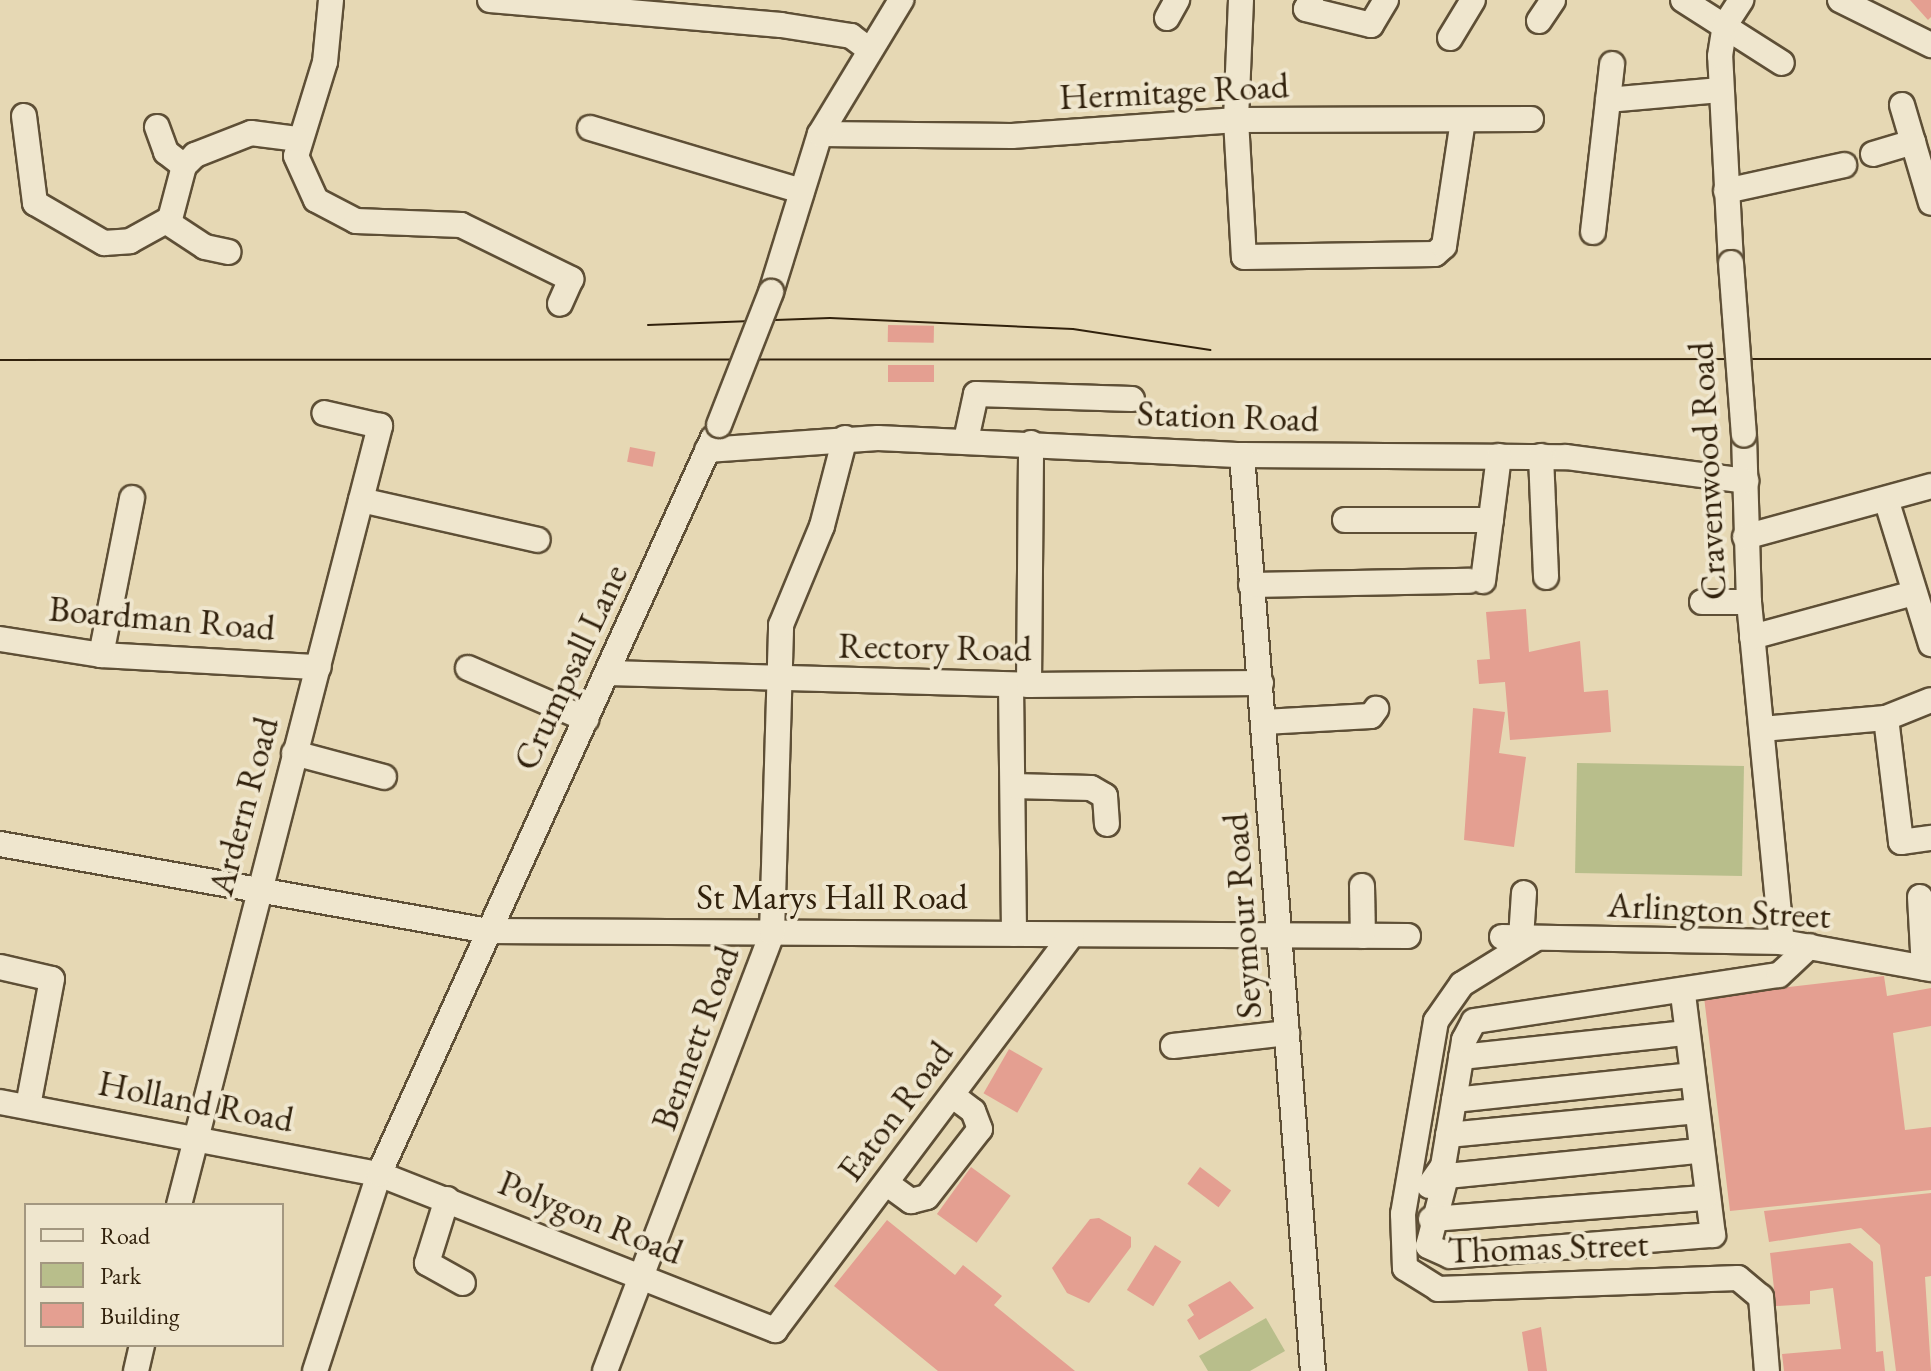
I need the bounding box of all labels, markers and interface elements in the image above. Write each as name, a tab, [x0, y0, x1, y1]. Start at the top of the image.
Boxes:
street label: Hermitage Road	[1058, 63, 1290, 119]
street label: Cravenwood Road	[1679, 341, 1735, 601]
street label: Station Road	[1136, 391, 1320, 441]
street label: Crumpsall Lane	[503, 557, 637, 777]
street label: Boardman Road	[47, 587, 277, 649]
street label: Rectory Road	[838, 624, 1032, 670]
street label: Ardern Road	[198, 712, 288, 900]
street label: Seymour Road	[1213, 812, 1271, 1020]
street label: St Marys Hall Road	[696, 875, 968, 919]
street label: Arlington Street	[1606, 883, 1832, 937]
street label: Bennett Road	[642, 940, 748, 1136]
street label: Eaton Road	[828, 1032, 962, 1190]
street label: Holland Road	[95, 1061, 297, 1141]
street label: Polygon Road	[493, 1160, 689, 1274]
legend	[24, 1203, 284, 1347]
text: Road	[100, 1220, 150, 1251]
street label: Thomas Street	[1447, 1222, 1649, 1272]
text: Park	[100, 1260, 141, 1291]
text: Building	[100, 1300, 180, 1331]

